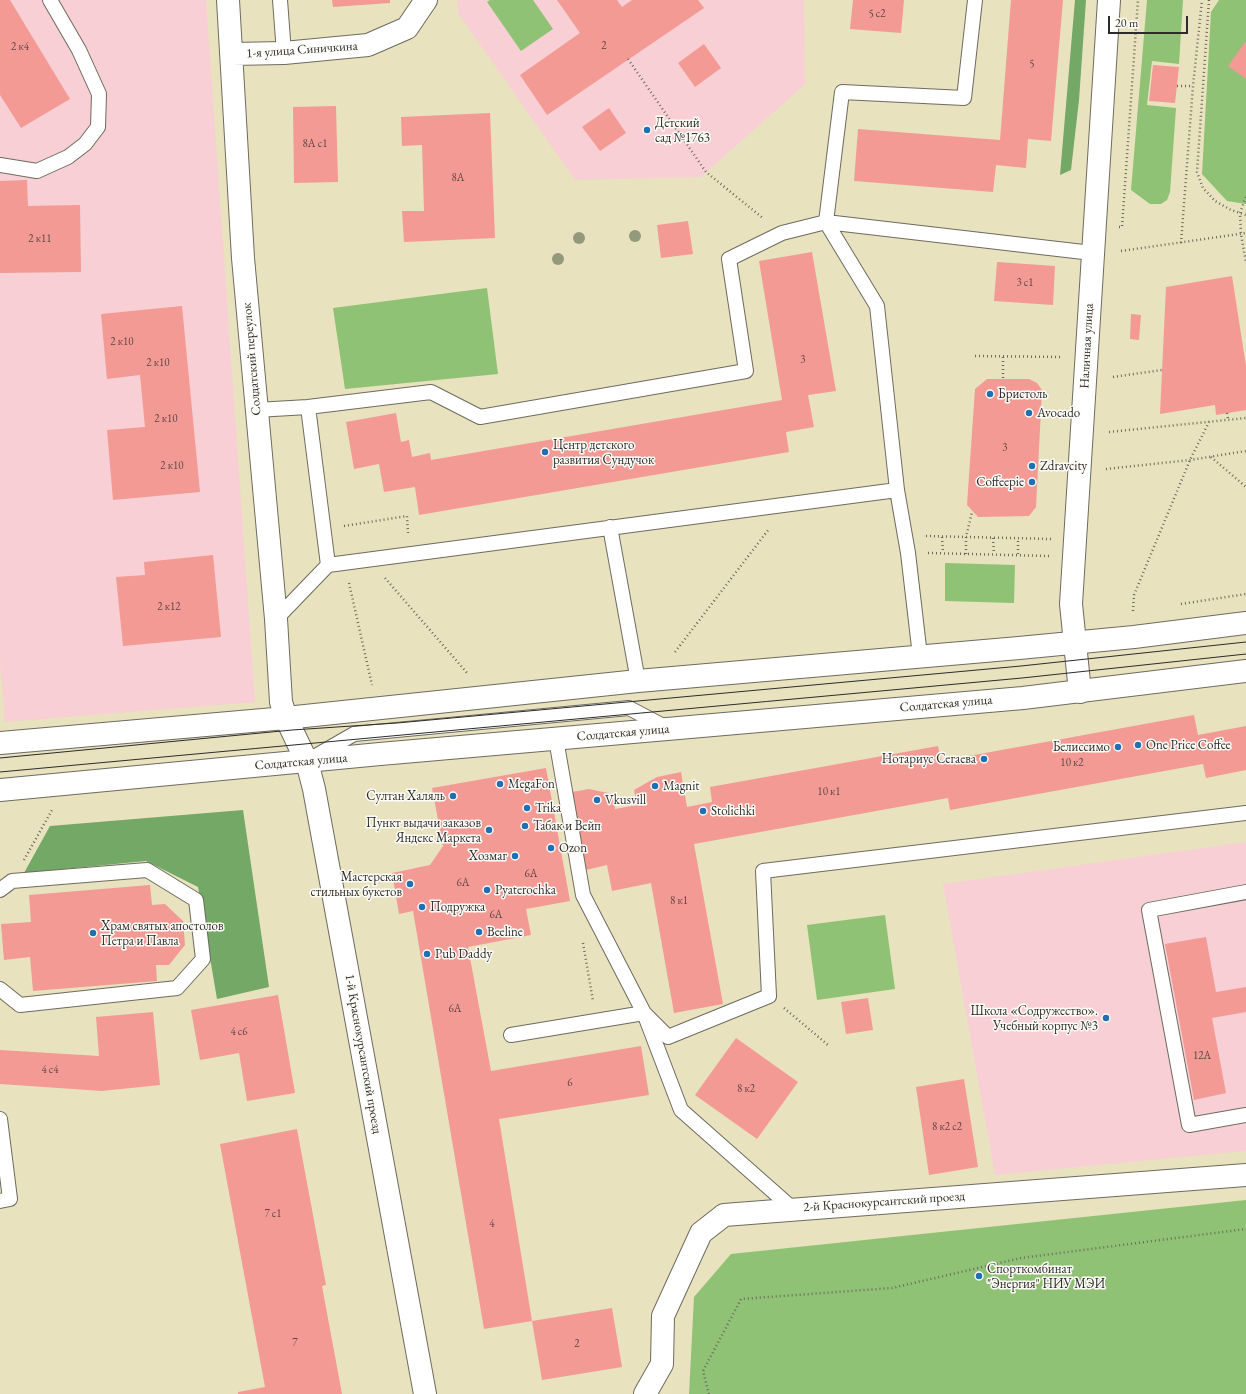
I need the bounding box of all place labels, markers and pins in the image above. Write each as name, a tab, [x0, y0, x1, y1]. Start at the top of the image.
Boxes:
place label: Детский сад №1763	[655, 115, 710, 146]
marker: Детский сад №1763	[642, 125, 652, 135]
place label: Бристоль	[998, 386, 1047, 402]
marker: Бристоль	[985, 389, 995, 399]
place label: Avocado	[1037, 405, 1080, 421]
marker: Avocado	[1024, 408, 1034, 418]
place label: Центр детского развития Сундучок	[553, 437, 654, 468]
marker: Центр детского развития Сундучок	[540, 447, 550, 457]
place label: Zdravcity	[1040, 458, 1087, 474]
marker: Zdravcity	[1027, 461, 1037, 471]
place label: Coffeepie	[976, 474, 1024, 490]
marker: Coffeepie	[1027, 477, 1037, 487]
place label: One Price Coffee	[1146, 737, 1231, 753]
place label: Белиссимо	[1053, 739, 1110, 755]
marker: One Price Coffee	[1133, 740, 1143, 750]
marker: Белиссимо	[1113, 742, 1123, 752]
place label: Нотариус Сегаева	[882, 751, 976, 767]
marker: Нотариус Сегаева	[979, 754, 989, 764]
place label: MegaFon	[508, 776, 555, 792]
place label: Magnit	[663, 778, 699, 794]
marker: MegaFon	[495, 779, 505, 789]
marker: Magnit	[650, 781, 660, 791]
place label: Султан Халяль	[366, 788, 445, 804]
marker: Султан Халяль	[448, 791, 458, 801]
place label: Vkusvill	[605, 792, 646, 808]
marker: Vkusvill	[592, 795, 602, 805]
place label: Trika	[535, 800, 561, 816]
marker: Trika	[522, 803, 532, 813]
place label: Stolichki	[711, 803, 755, 819]
marker: Stolichki	[698, 806, 708, 816]
place label: Пункт выдачи заказов Яндекс Маркета	[366, 815, 481, 846]
place label: Табак и Вейп	[533, 818, 601, 834]
marker: Табак и Вейп	[520, 821, 530, 831]
marker: Пункт выдачи заказов Яндекс Маркета	[484, 825, 494, 835]
place label: Ozon	[559, 840, 587, 856]
marker: Ozon	[546, 843, 556, 853]
place label: Хозмаг	[469, 848, 507, 864]
marker: Хозмаг	[510, 851, 520, 861]
place label: Мастерская стильных букетов	[310, 869, 402, 900]
marker: Мастерская стильных букетов	[405, 879, 415, 889]
place label: Pyaterochka	[495, 882, 556, 898]
marker: Pyaterochka	[482, 885, 492, 895]
place label: Подружка	[430, 899, 485, 915]
marker: Подружка	[417, 902, 427, 912]
place label: Храм святых апостолов Петра и Павла	[101, 918, 223, 949]
place label: Beeline	[487, 924, 523, 940]
marker: Beeline	[474, 927, 484, 937]
marker: Храм святых апостолов Петра и Павла	[88, 928, 98, 938]
place label: Pub Daddy	[435, 946, 492, 962]
marker: Pub Daddy	[422, 949, 432, 959]
place label: Школа «Содружество». Учебный корпус №3	[971, 1003, 1098, 1034]
marker: Школа «Содружество». Учебный корпус №3	[1101, 1013, 1111, 1023]
place label: Спорткомбинат "Энергия" НИУ МЭИ	[987, 1261, 1105, 1292]
marker: Спорткомбинат "Энергия" НИУ МЭИ	[974, 1271, 984, 1281]

